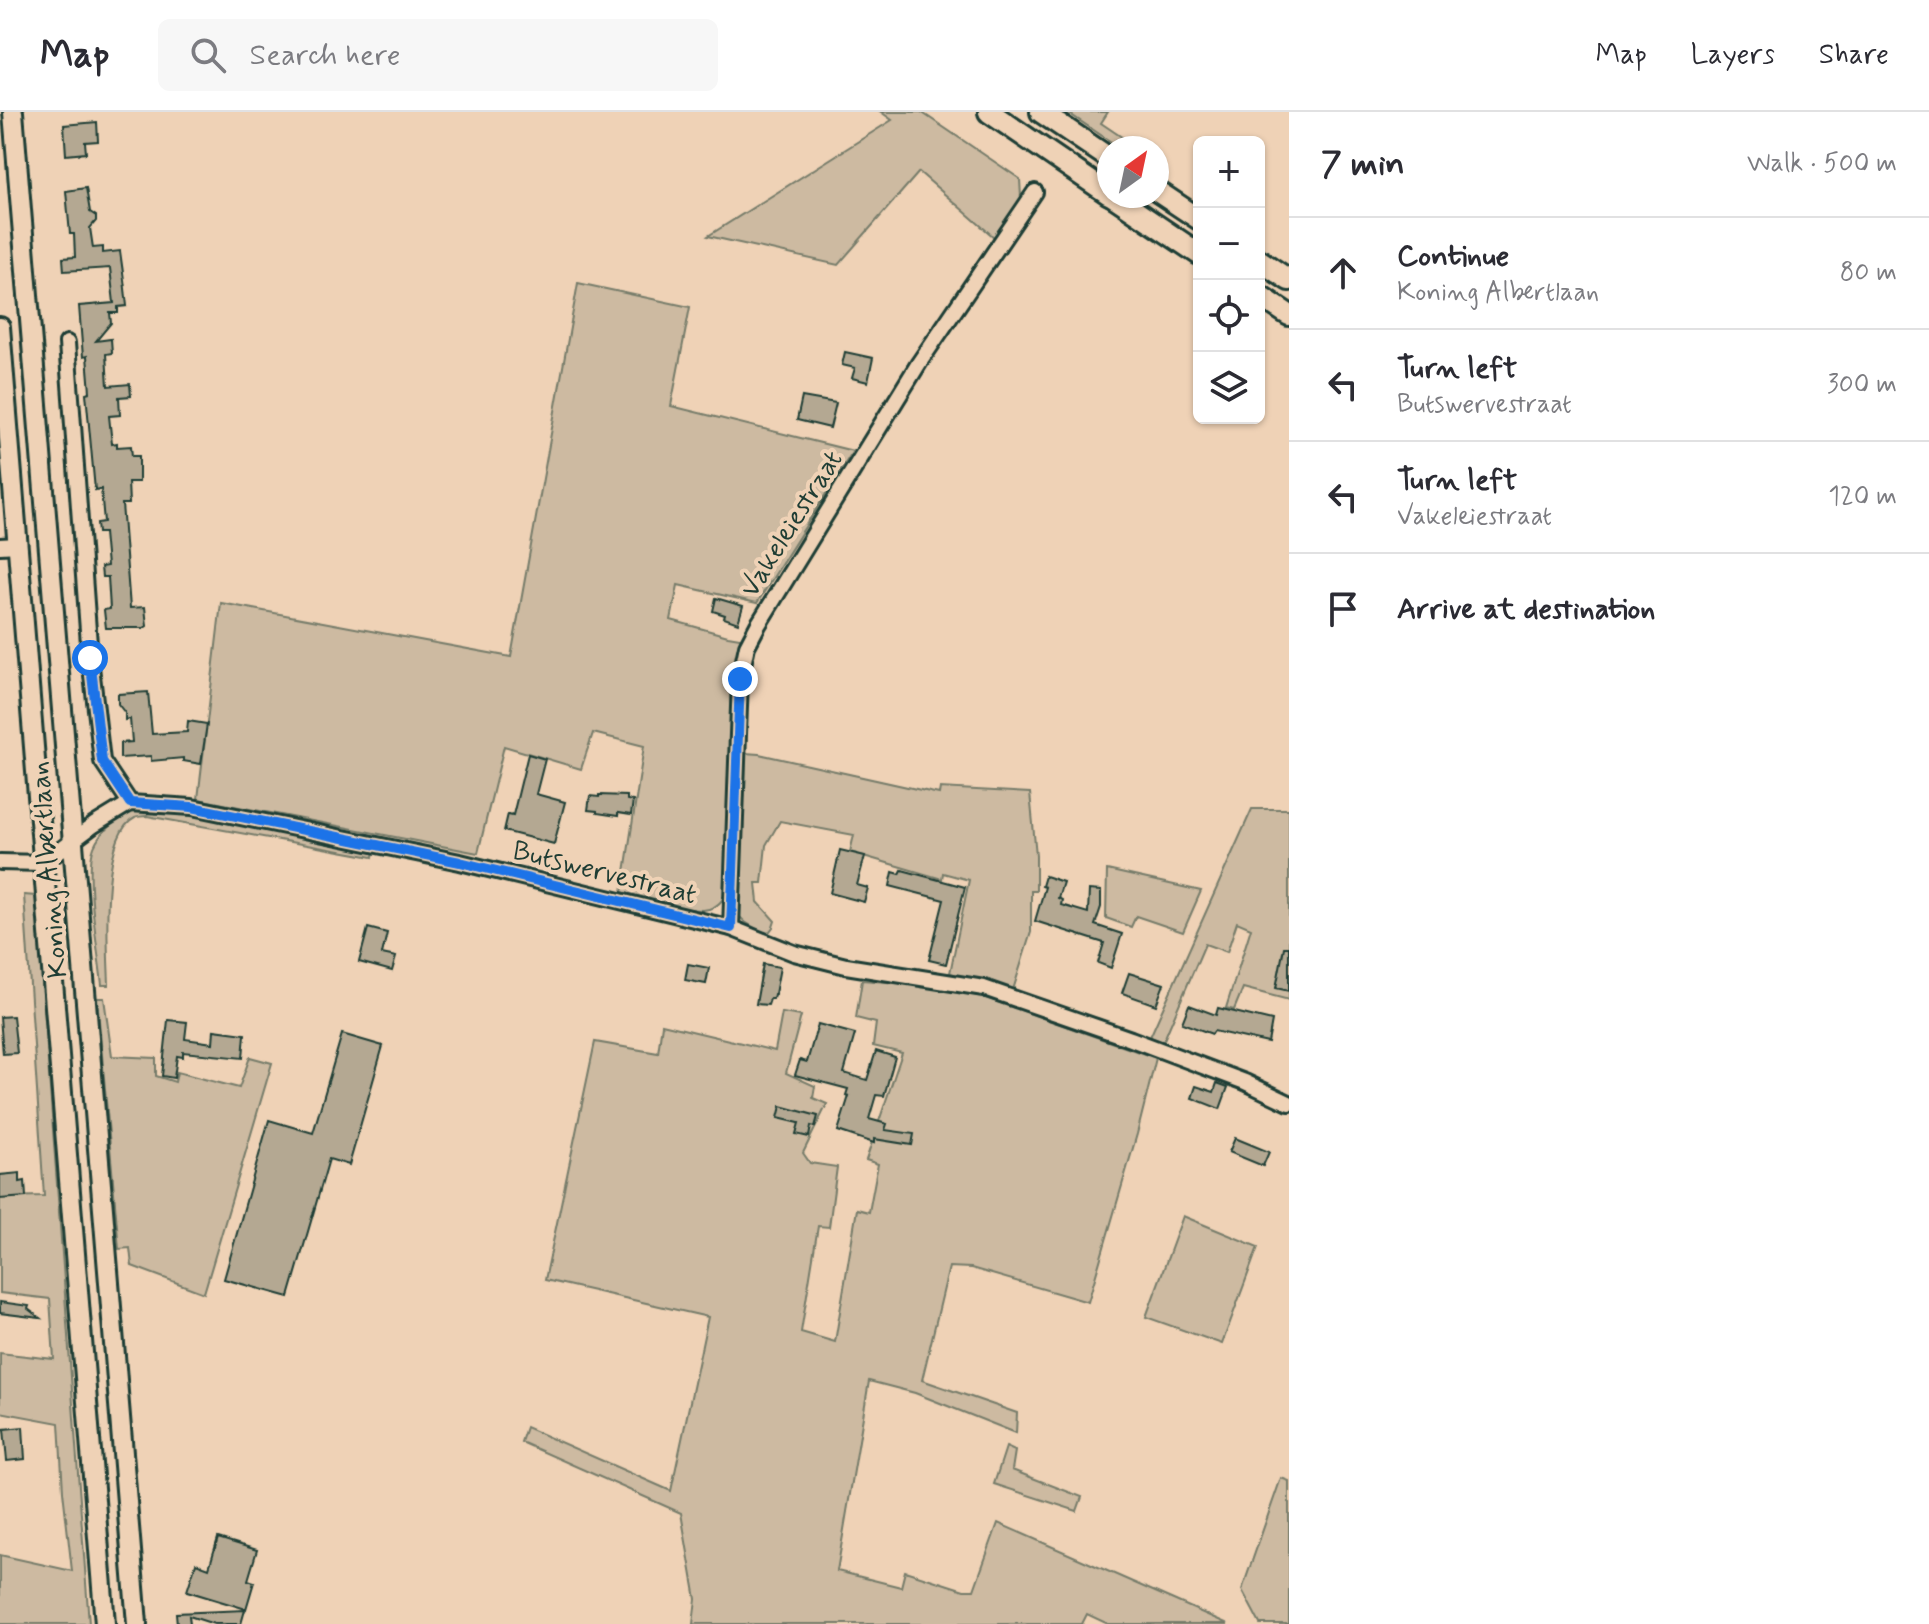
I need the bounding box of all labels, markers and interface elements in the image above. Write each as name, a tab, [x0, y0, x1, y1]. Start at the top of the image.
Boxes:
search box	[158, 19, 718, 91]
text: Map	[40, 31, 110, 80]
icon: search	[186, 33, 230, 77]
text: Search here	[250, 36, 401, 75]
text: Map	[1596, 37, 1647, 74]
text: Layers	[1691, 37, 1775, 74]
text: Share	[1819, 37, 1889, 74]
north arrow	[1097, 136, 1169, 208]
map controls	[1193, 136, 1265, 424]
button: +	[1193, 136, 1265, 208]
text: 7 min	[1321, 142, 1405, 187]
text: Walk · 500 m	[1747, 147, 1897, 181]
button: −	[1193, 208, 1265, 280]
text: Continue	[1397, 237, 1509, 276]
icon: ahead	[1321, 251, 1365, 295]
text: 80 m	[1840, 256, 1897, 290]
text: Koning Albertlaan	[1397, 276, 1599, 310]
button: locate	[1193, 280, 1265, 352]
text: Turn left	[1397, 349, 1517, 388]
button: layers	[1193, 352, 1265, 424]
icon: left	[1321, 363, 1365, 407]
text: 300 m	[1827, 368, 1897, 402]
text: Butswervestraat	[1397, 388, 1572, 422]
street label: Vakeleiestraat	[732, 444, 852, 605]
text: Turn left	[1397, 461, 1517, 500]
icon: left	[1321, 475, 1365, 519]
text: 120 m	[1828, 480, 1897, 514]
text: Vakeleiestraat	[1397, 500, 1552, 534]
icon: arrive	[1321, 587, 1365, 631]
text: Arrive at destination	[1397, 590, 1655, 629]
route start	[72, 640, 108, 676]
route end	[722, 661, 758, 697]
street label: Koning Albertlaan	[22, 760, 77, 980]
street label: Butswervestraat	[509, 833, 700, 914]

